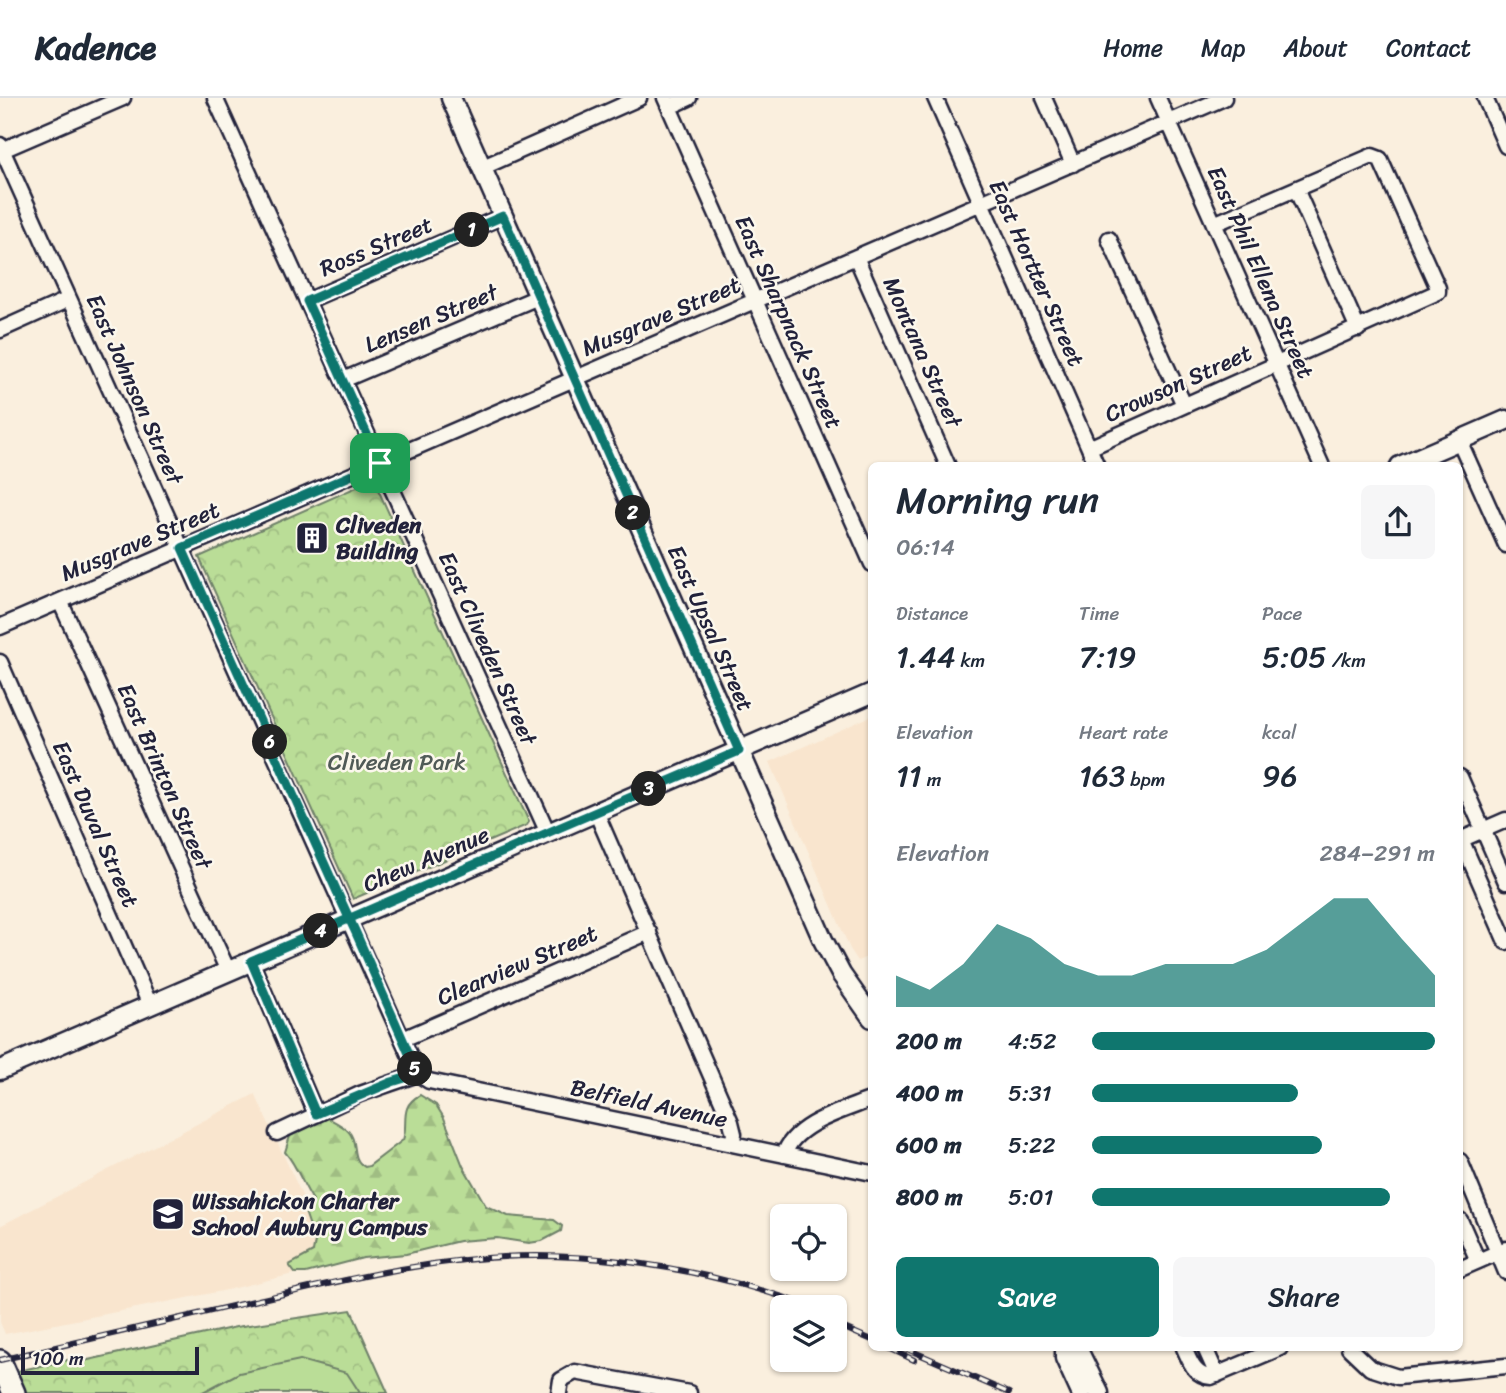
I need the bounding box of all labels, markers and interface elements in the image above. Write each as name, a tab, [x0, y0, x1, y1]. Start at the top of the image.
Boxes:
text: Kadence	[35, 19, 156, 77]
text: Home	[1103, 27, 1163, 69]
text: Map	[1201, 27, 1245, 69]
text: About	[1283, 27, 1348, 69]
text: Contact	[1386, 27, 1471, 69]
street label: East Phil Ellena Street	[1195, 159, 1326, 385]
street label: East Hortter Street	[977, 173, 1096, 374]
street label: Ross Street	[313, 204, 439, 289]
street label: East Sharpnack Street	[723, 208, 854, 436]
pin: 1	[454, 212, 490, 248]
text: 1	[467, 213, 476, 246]
street label: Musgrave Street	[575, 264, 747, 368]
street label: Montana Street	[871, 270, 975, 436]
street label: Lensen Street	[358, 271, 506, 365]
street label: East Johnson Street	[74, 287, 196, 493]
street label: Crowson Street	[1098, 333, 1259, 434]
pin	[350, 433, 410, 493]
icon: arrive	[361, 444, 399, 482]
text: Morning run	[896, 467, 1099, 534]
button: share	[1361, 485, 1435, 559]
street label: Musgrave Street	[54, 489, 226, 593]
pin: 2	[616, 496, 650, 530]
text: 2	[627, 496, 638, 529]
place label: Cliveden Building	[335, 505, 422, 572]
building icon: Cliveden Building	[293, 519, 331, 557]
text: 06:14	[896, 527, 955, 568]
street label: East Upsal Street	[655, 538, 766, 718]
street label: East Cliveden Street	[426, 545, 549, 753]
text: Distance	[896, 597, 968, 630]
text: Time	[1079, 597, 1119, 630]
text: Pace	[1262, 597, 1302, 630]
text: 1.44	[896, 630, 955, 684]
text: 7:19	[1079, 630, 1136, 684]
text: 5:05	[1262, 630, 1327, 684]
text: km	[955, 644, 985, 677]
text: /km	[1327, 644, 1366, 677]
street label: East Brinton Street	[105, 676, 225, 878]
text: Elevation	[896, 716, 973, 749]
text: Heart rate	[1079, 716, 1168, 749]
text: kcal	[1262, 716, 1297, 749]
pin: 6	[252, 724, 288, 760]
text: 6	[264, 725, 275, 758]
street label: East Duval Street	[40, 734, 151, 914]
park label: Cliveden Park	[328, 742, 466, 783]
text: 11	[896, 749, 922, 803]
text: 163	[1079, 749, 1125, 803]
text: 96	[1262, 749, 1297, 803]
text: m	[922, 763, 941, 796]
text: bpm	[1125, 763, 1165, 796]
pin: 3	[632, 772, 666, 806]
text: 3	[643, 772, 654, 805]
street label: Chew Avenue	[356, 814, 496, 905]
text: Elevation	[896, 833, 989, 874]
text: 284–291 m	[1320, 833, 1435, 874]
street label: Clearview Street	[430, 913, 604, 1018]
pin: 4	[304, 914, 338, 948]
text: 4	[315, 914, 326, 947]
text: 200 m	[896, 1021, 962, 1062]
text: 4:52	[1008, 1021, 1057, 1062]
pin: 5	[398, 1052, 432, 1086]
text: 5	[409, 1052, 420, 1085]
street label: Belfield Avenue	[566, 1067, 731, 1140]
text: 400 m	[896, 1073, 963, 1114]
text: 5:31	[1008, 1073, 1052, 1114]
text: 600 m	[896, 1125, 962, 1166]
text: 5:22	[1008, 1125, 1056, 1166]
text: 800 m	[896, 1177, 963, 1218]
text: 5:01	[1008, 1177, 1053, 1218]
place label: Wissahickon Charter School Awbury Campus	[191, 1181, 429, 1248]
school or university icon: Wissahickon Charter School Awbury Campus	[149, 1195, 187, 1233]
map controls	[770, 1204, 847, 1372]
button: locate	[770, 1204, 847, 1281]
button: Save	[896, 1257, 1159, 1337]
button: Share	[1173, 1257, 1435, 1337]
button: layers	[770, 1295, 847, 1372]
text: 100 m	[32, 1342, 84, 1375]
scale bar	[21, 1344, 200, 1376]

